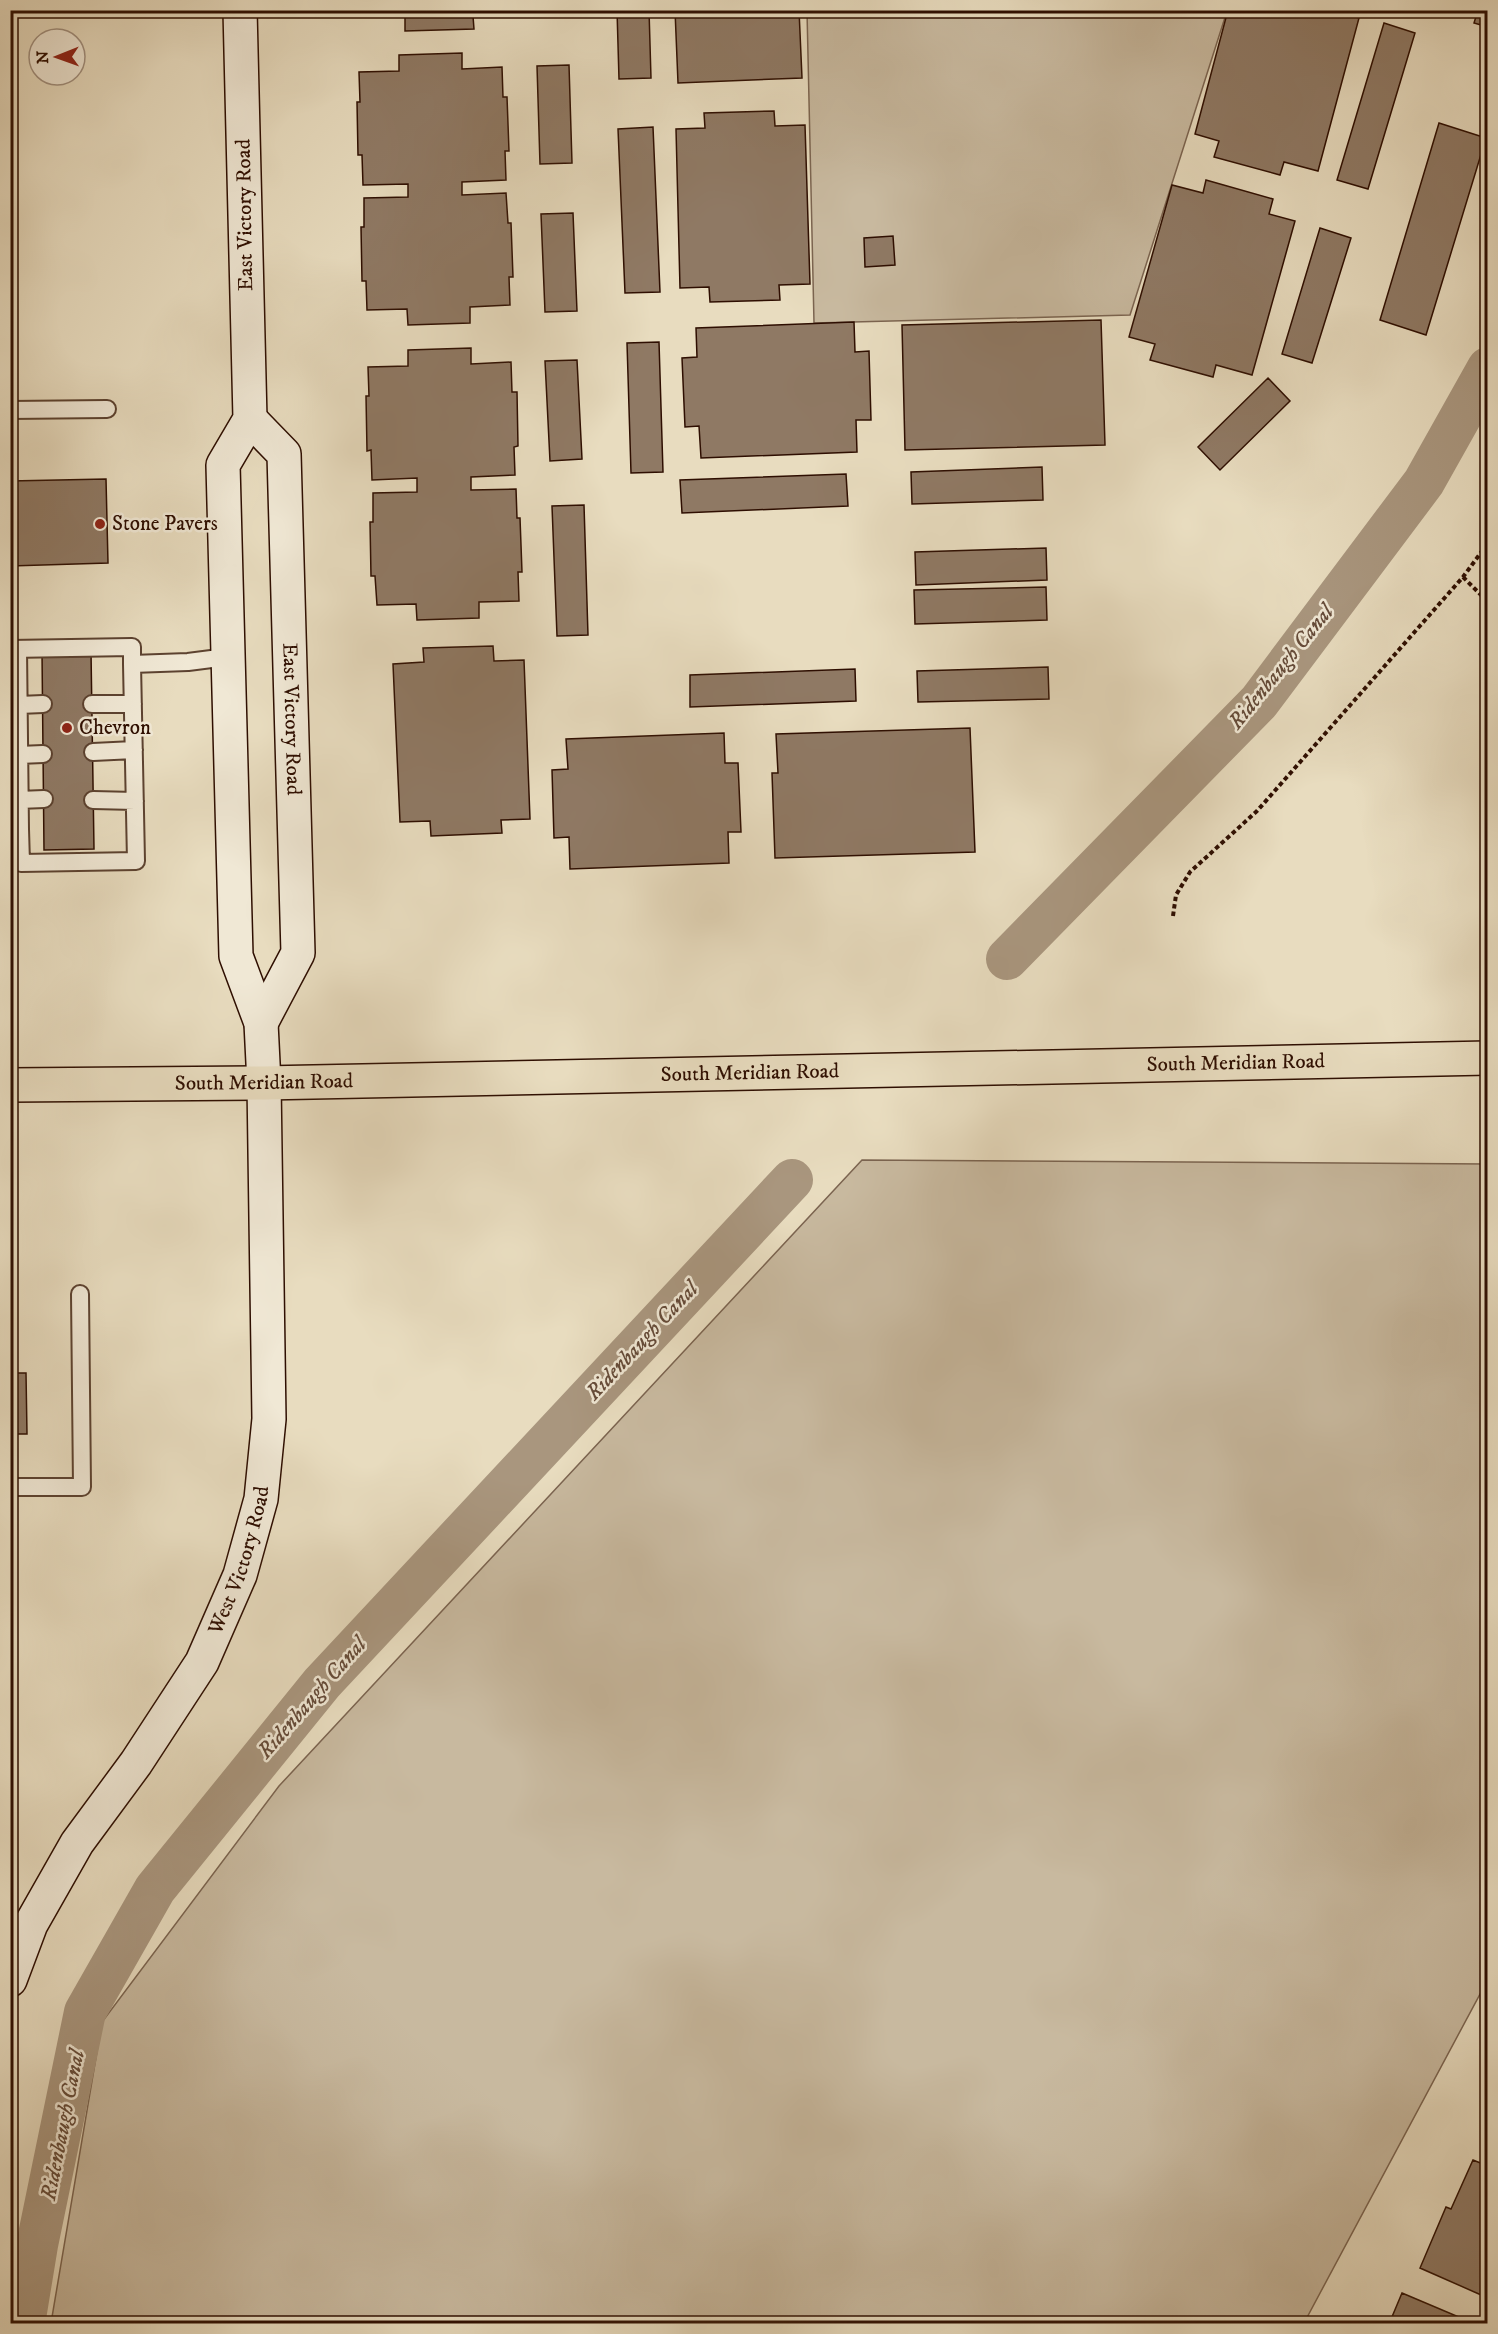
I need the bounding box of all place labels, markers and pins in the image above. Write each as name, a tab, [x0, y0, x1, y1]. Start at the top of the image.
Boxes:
place label: Stone Pavers	[112, 511, 218, 537]
marker: Stone Pavers	[93, 517, 107, 531]
place label: Chevron	[79, 715, 151, 741]
marker: Chevron	[60, 721, 74, 735]

